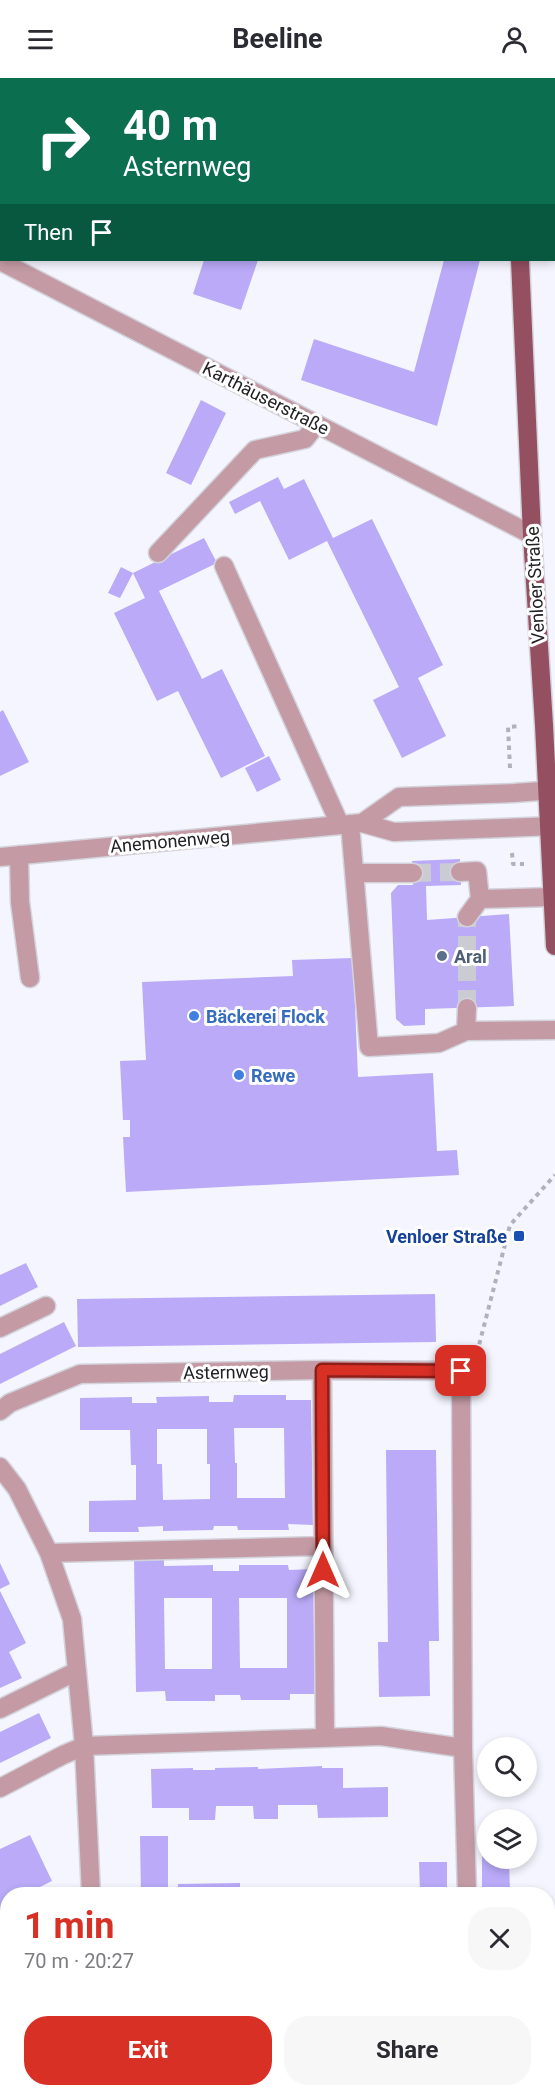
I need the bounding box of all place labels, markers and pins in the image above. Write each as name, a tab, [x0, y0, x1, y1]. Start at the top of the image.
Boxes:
place label: Aral	[454, 946, 487, 967]
marker: Aral	[435, 949, 449, 963]
place label: Bäckerei Flock	[206, 1006, 325, 1027]
marker: Bäckerei Flock	[187, 1009, 201, 1023]
place label: Rewe	[251, 1065, 295, 1086]
marker: Rewe	[232, 1068, 246, 1082]
place label: Venloer Straße	[386, 1226, 507, 1247]
marker: Venloer Straße	[512, 1229, 526, 1243]
pin	[435, 1345, 486, 1396]

